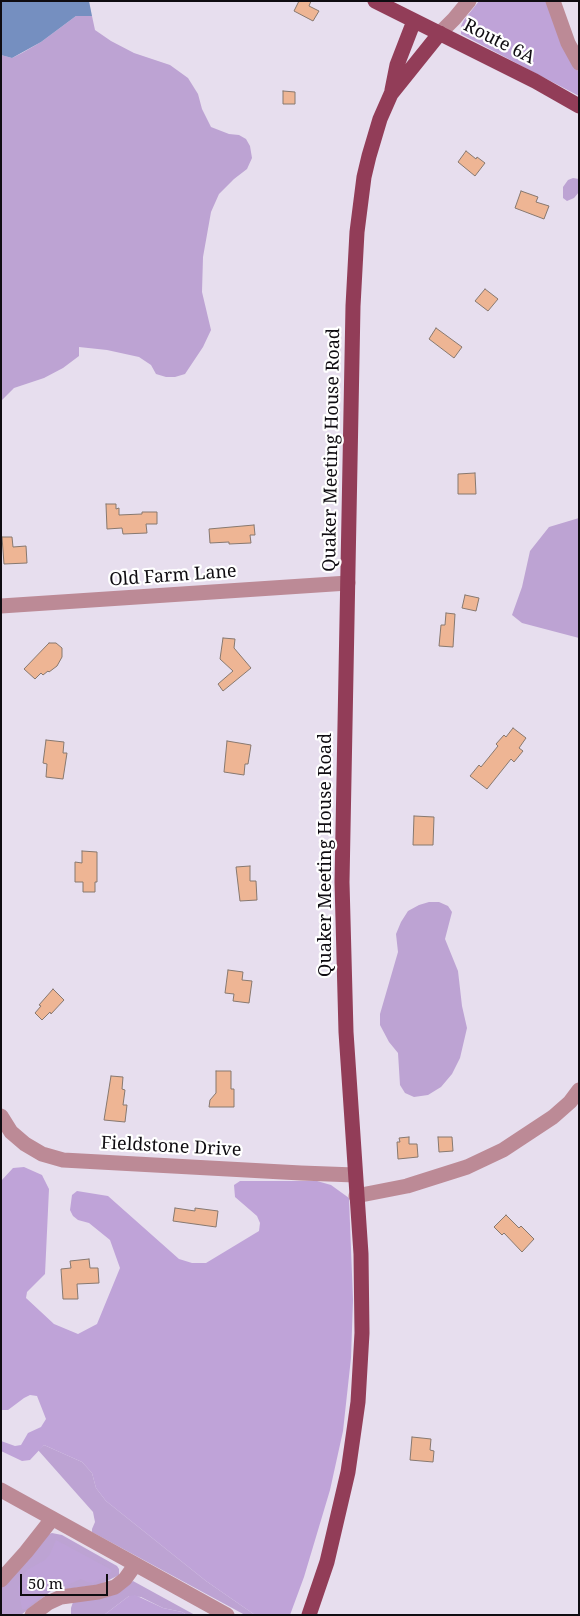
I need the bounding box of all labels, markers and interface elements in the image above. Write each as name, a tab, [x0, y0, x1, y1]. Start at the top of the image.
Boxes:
street label: Route 6A	[460, 15, 538, 69]
street label: Quaker Meeting House Road	[319, 328, 345, 572]
street label: Old Farm Lane	[109, 561, 237, 591]
street label: Quaker Meeting House Road	[315, 733, 337, 977]
street label: Fieldstone Drive	[100, 1133, 242, 1161]
scale bar	[22, 1564, 110, 1596]
text: 50 m	[28, 1573, 63, 1593]

